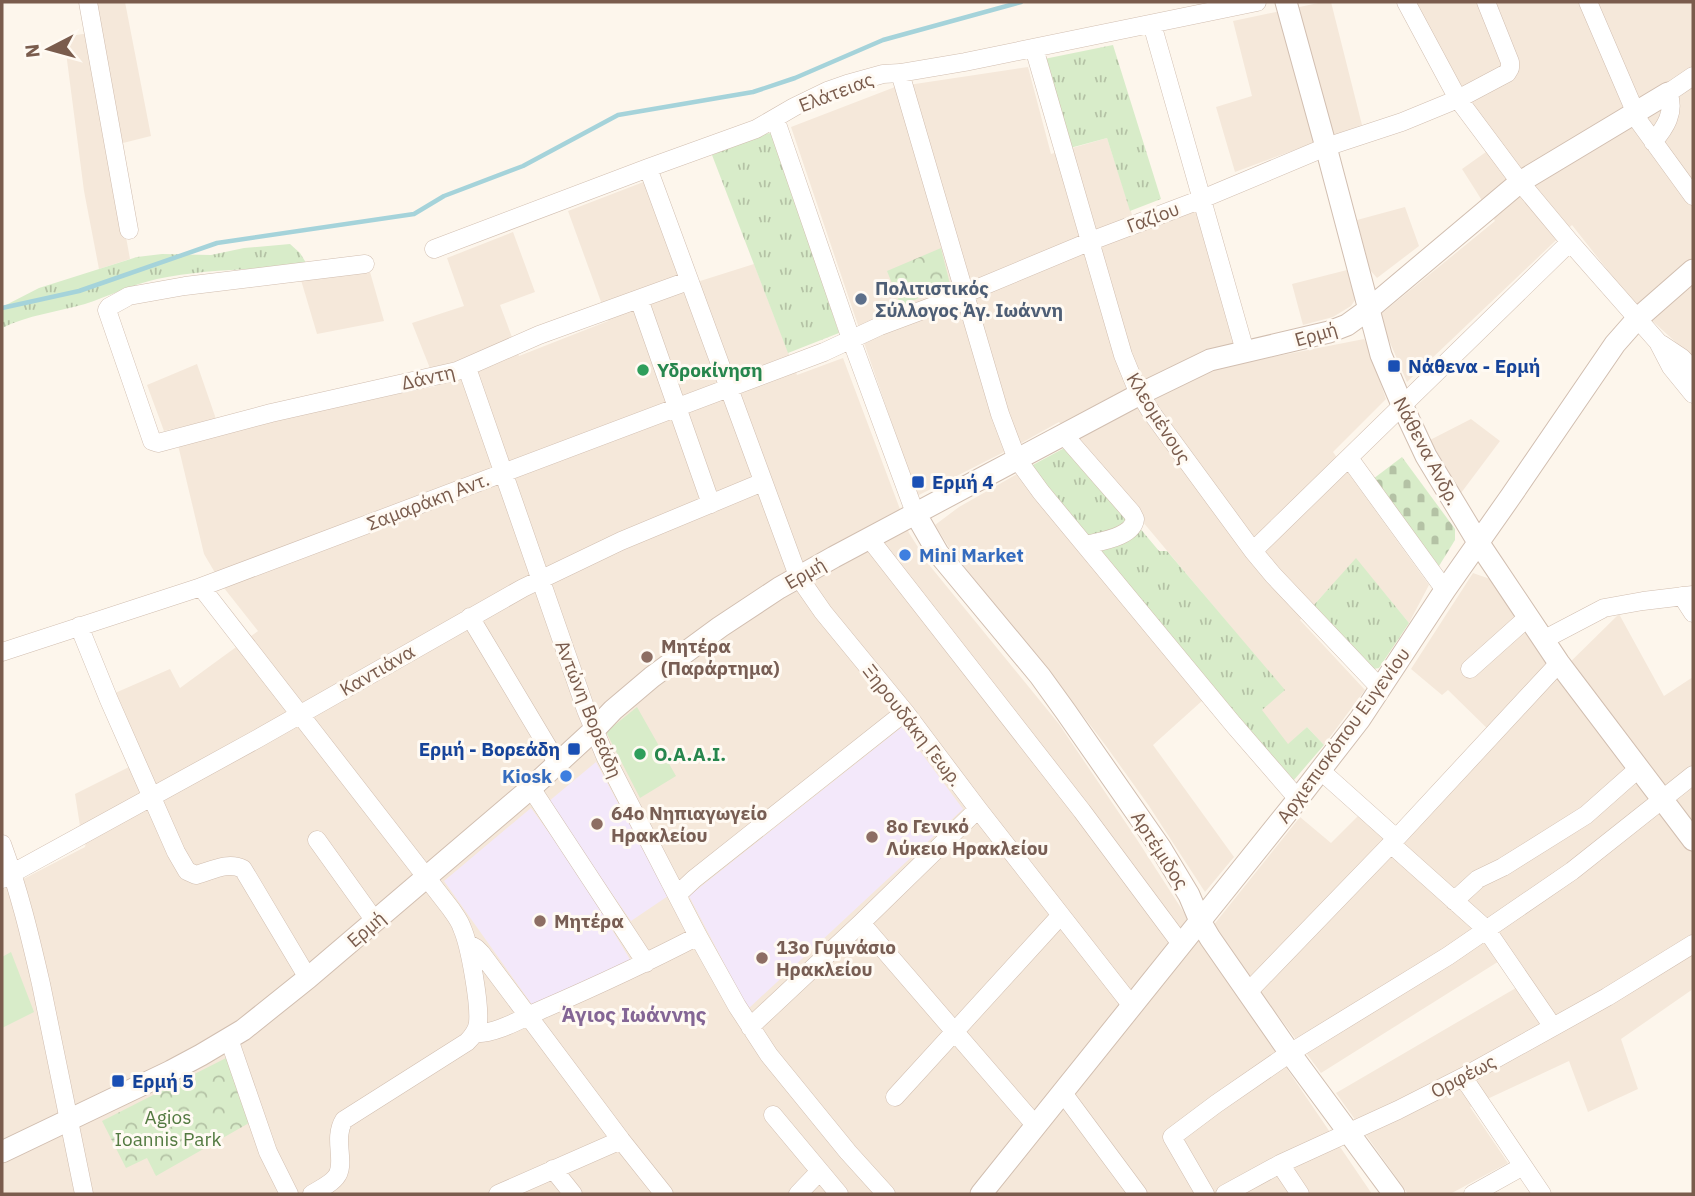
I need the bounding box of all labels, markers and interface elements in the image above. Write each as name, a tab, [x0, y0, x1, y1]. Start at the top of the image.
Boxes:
north arrow	[14, 14, 84, 84]
text: N	[19, 43, 45, 59]
street label: Ελάτειας	[795, 67, 877, 117]
street label: Γαζίου	[1123, 196, 1183, 238]
place label: Πολιτιστικός Σύλλογος Άγ. Ιωάννη	[875, 276, 1063, 322]
marker: Πολιτιστικός Σύλλογος Άγ. Ιωάννη	[853, 291, 869, 307]
street label: Ερμή	[1292, 316, 1340, 352]
place label: Νάθενα - Ερμή	[1408, 354, 1540, 378]
place label: Υδροκίνηση	[657, 358, 762, 382]
marker: Νάθενα - Ερμή	[1386, 358, 1402, 374]
street label: Δάντη	[399, 359, 457, 395]
marker: Υδροκίνηση	[635, 362, 651, 378]
street label: Κλεομένους	[1121, 368, 1197, 468]
street label: Νάθενα Ανδρ.	[1388, 393, 1466, 509]
street label: Σαμαράκη Αντ.	[363, 467, 493, 535]
place label: Ερμή 4	[932, 470, 994, 494]
marker: Ερμή 4	[910, 474, 926, 490]
place label: Mini Market	[919, 543, 1024, 567]
marker: Mini Market	[897, 547, 913, 563]
street label: Ερμή	[780, 552, 830, 594]
place label: Μητέρα (Παράρτημα)	[661, 634, 780, 680]
street label: Αντώνη Βορεάδη	[550, 637, 628, 781]
street label: Καντιάνα	[335, 639, 419, 701]
street label: Αρχιεπισκόπου Ευγενίου	[1271, 642, 1415, 828]
marker: Μητέρα (Παράρτημα)	[639, 649, 655, 665]
street label: Ξηρουδάκη Γεωρ.	[858, 659, 968, 791]
place label: Ερμή - Βορεάδη	[419, 737, 560, 761]
marker: Ερμή - Βορεάδη	[566, 741, 582, 757]
place label: Ο.Α.Α.Ι.	[654, 742, 726, 766]
marker: Ο.Α.Α.Ι.	[632, 746, 648, 762]
place label: Kiosk	[502, 764, 552, 788]
marker: Kiosk	[558, 768, 574, 784]
place label: 64ο Νηπιαγωγείο Ηρακλείου	[611, 801, 767, 847]
street label: Αρτέμιδος	[1126, 807, 1194, 893]
place label: 8ο Γενικό Λύκειο Ηρακλείου	[886, 814, 1048, 860]
marker: 64ο Νηπιαγωγείο Ηρακλείου	[589, 816, 605, 832]
marker: 8ο Γενικό Λύκειο Ηρακλείου	[864, 829, 880, 845]
street label: Ερμή	[342, 906, 390, 952]
place label: Μητέρα	[554, 909, 624, 933]
marker: Μητέρα	[532, 913, 548, 929]
place label: 13o Γυμνάσιο Ηρακλείου	[776, 935, 896, 981]
marker: 13o Γυμνάσιο Ηρακλείου	[754, 950, 770, 966]
district label: Άγιος Ιωάννης	[562, 1000, 707, 1028]
street label: Ορφέως	[1426, 1049, 1500, 1103]
place label: Ερμή 5	[132, 1069, 194, 1093]
marker: Ερμή 5	[110, 1073, 126, 1089]
park label: Agios Ioannis Park	[115, 1105, 221, 1151]

